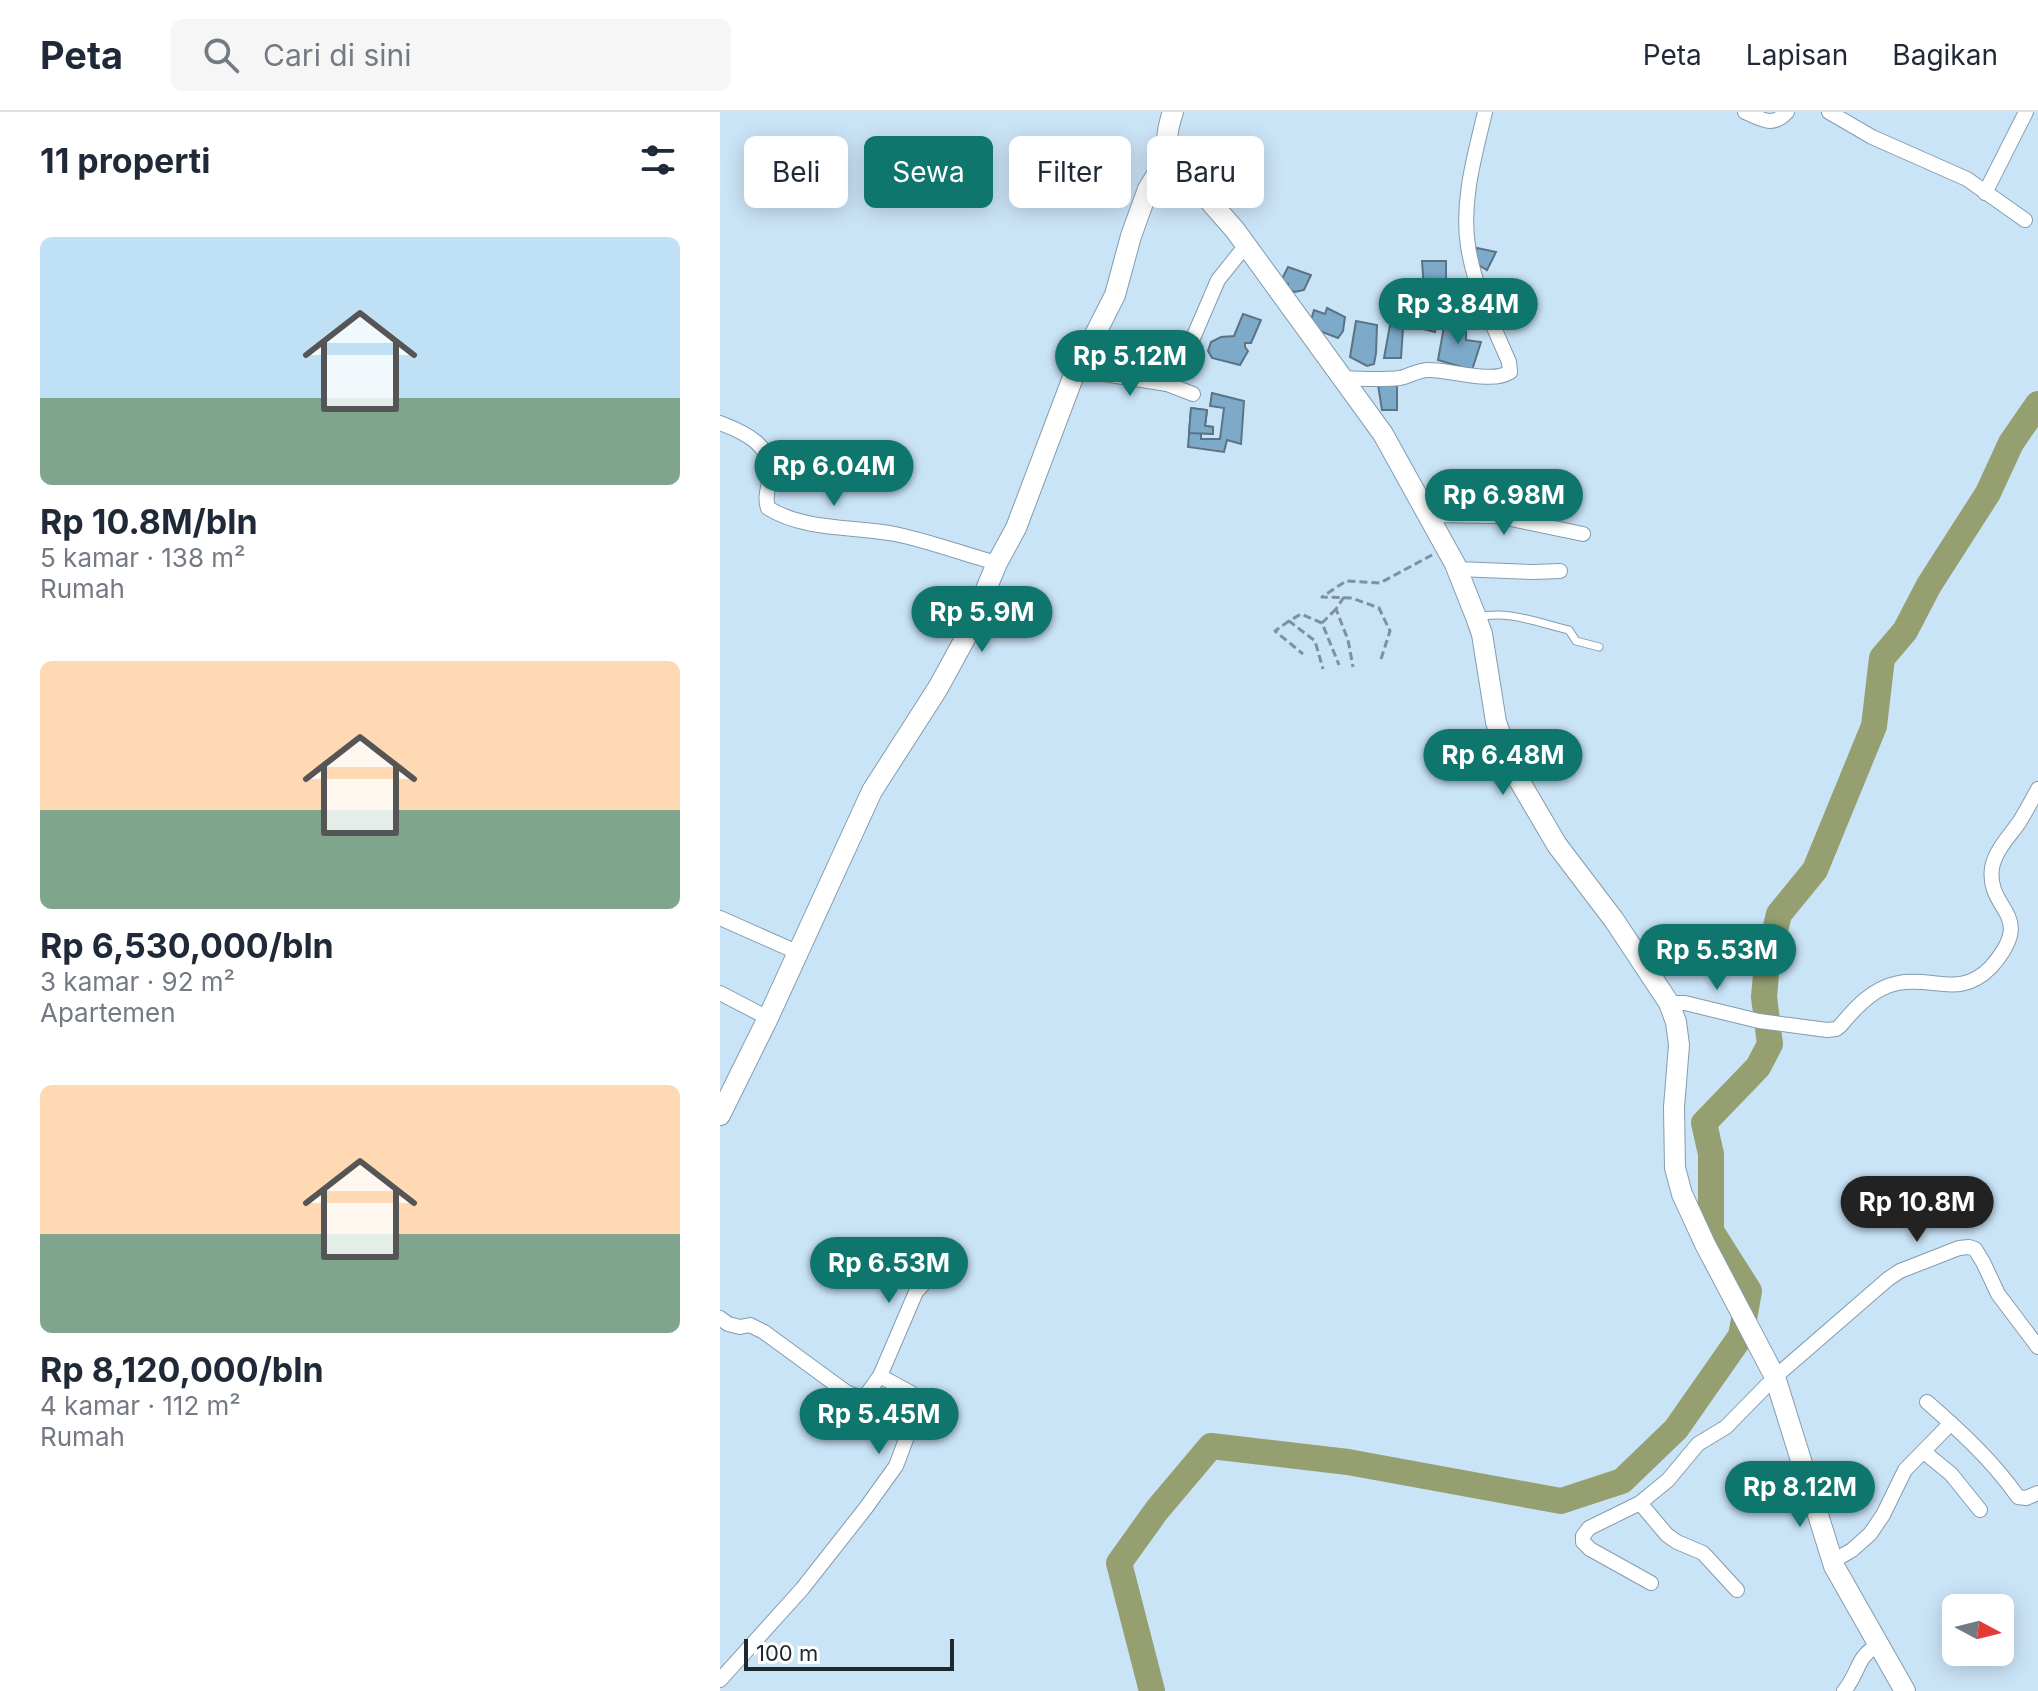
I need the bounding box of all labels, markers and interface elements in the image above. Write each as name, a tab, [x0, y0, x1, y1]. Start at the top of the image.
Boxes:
search box	[171, 19, 731, 91]
text: Peta	[40, 32, 123, 78]
icon: search	[199, 33, 243, 77]
text: Cari di sini	[263, 37, 412, 73]
text: Peta	[1643, 38, 1702, 72]
text: Lapisan	[1746, 38, 1848, 72]
text: Bagikan	[1892, 38, 1998, 72]
chip: Beli	[744, 136, 848, 208]
chip: Sewa	[864, 136, 993, 208]
chip: Filter	[1009, 136, 1131, 208]
chip: Baru	[1147, 136, 1264, 208]
icon: filters	[636, 138, 680, 182]
text: 11 properti	[40, 140, 211, 181]
pin: Rp 3.84M	[1375, 278, 1541, 346]
text: Rp 3.84M	[1397, 288, 1519, 319]
icon: home	[288, 289, 432, 433]
pin: Rp 5.12M	[1047, 330, 1213, 398]
text: Rp 5.12M	[1073, 340, 1187, 371]
pin: Rp 6.04M	[751, 440, 917, 508]
text: Rp 6.04M	[773, 450, 896, 481]
pin: Rp 6.98M	[1421, 469, 1587, 537]
text: Rp 6.98M	[1443, 479, 1565, 510]
text: Rp 10.8M/bln	[40, 501, 258, 542]
text: 5 kamar · 138 m²	[40, 542, 246, 573]
text: Rumah	[40, 573, 125, 604]
pin: Rp 5.9M	[908, 586, 1056, 654]
text: Rp 5.9M	[929, 596, 1035, 627]
icon: home	[288, 713, 432, 857]
pin: Rp 6.48M	[1420, 729, 1586, 797]
text: Rp 6.48M	[1441, 739, 1565, 770]
pin: Rp 5.53M	[1634, 924, 1800, 992]
text: Rp 6,530,000/bln	[40, 925, 334, 966]
text: Rp 5.53M	[1656, 934, 1778, 965]
text: 3 kamar · 92 m²	[40, 966, 235, 997]
text: Apartemen	[40, 997, 176, 1028]
icon: home	[288, 1137, 432, 1281]
pin: Rp 10.8M	[1834, 1176, 2000, 1244]
text: Rp 10.8M	[1859, 1186, 1975, 1217]
pin: Rp 6.53M	[806, 1237, 972, 1305]
text: Rp 6.53M	[828, 1247, 950, 1278]
text: Rp 8,120,000/bln	[40, 1349, 324, 1390]
pin: Rp 5.45M	[796, 1388, 962, 1456]
text: 4 kamar · 112 m²	[40, 1390, 241, 1421]
text: Rp 5.45M	[818, 1398, 940, 1429]
text: Rumah	[40, 1421, 125, 1452]
pin: Rp 8.12M	[1717, 1461, 1883, 1529]
text: Rp 8.12M	[1743, 1471, 1857, 1502]
north arrow	[1942, 1594, 2014, 1666]
map controls	[1942, 1594, 2014, 1666]
scale bar	[744, 1635, 954, 1671]
text: 100 m	[756, 1640, 818, 1666]

